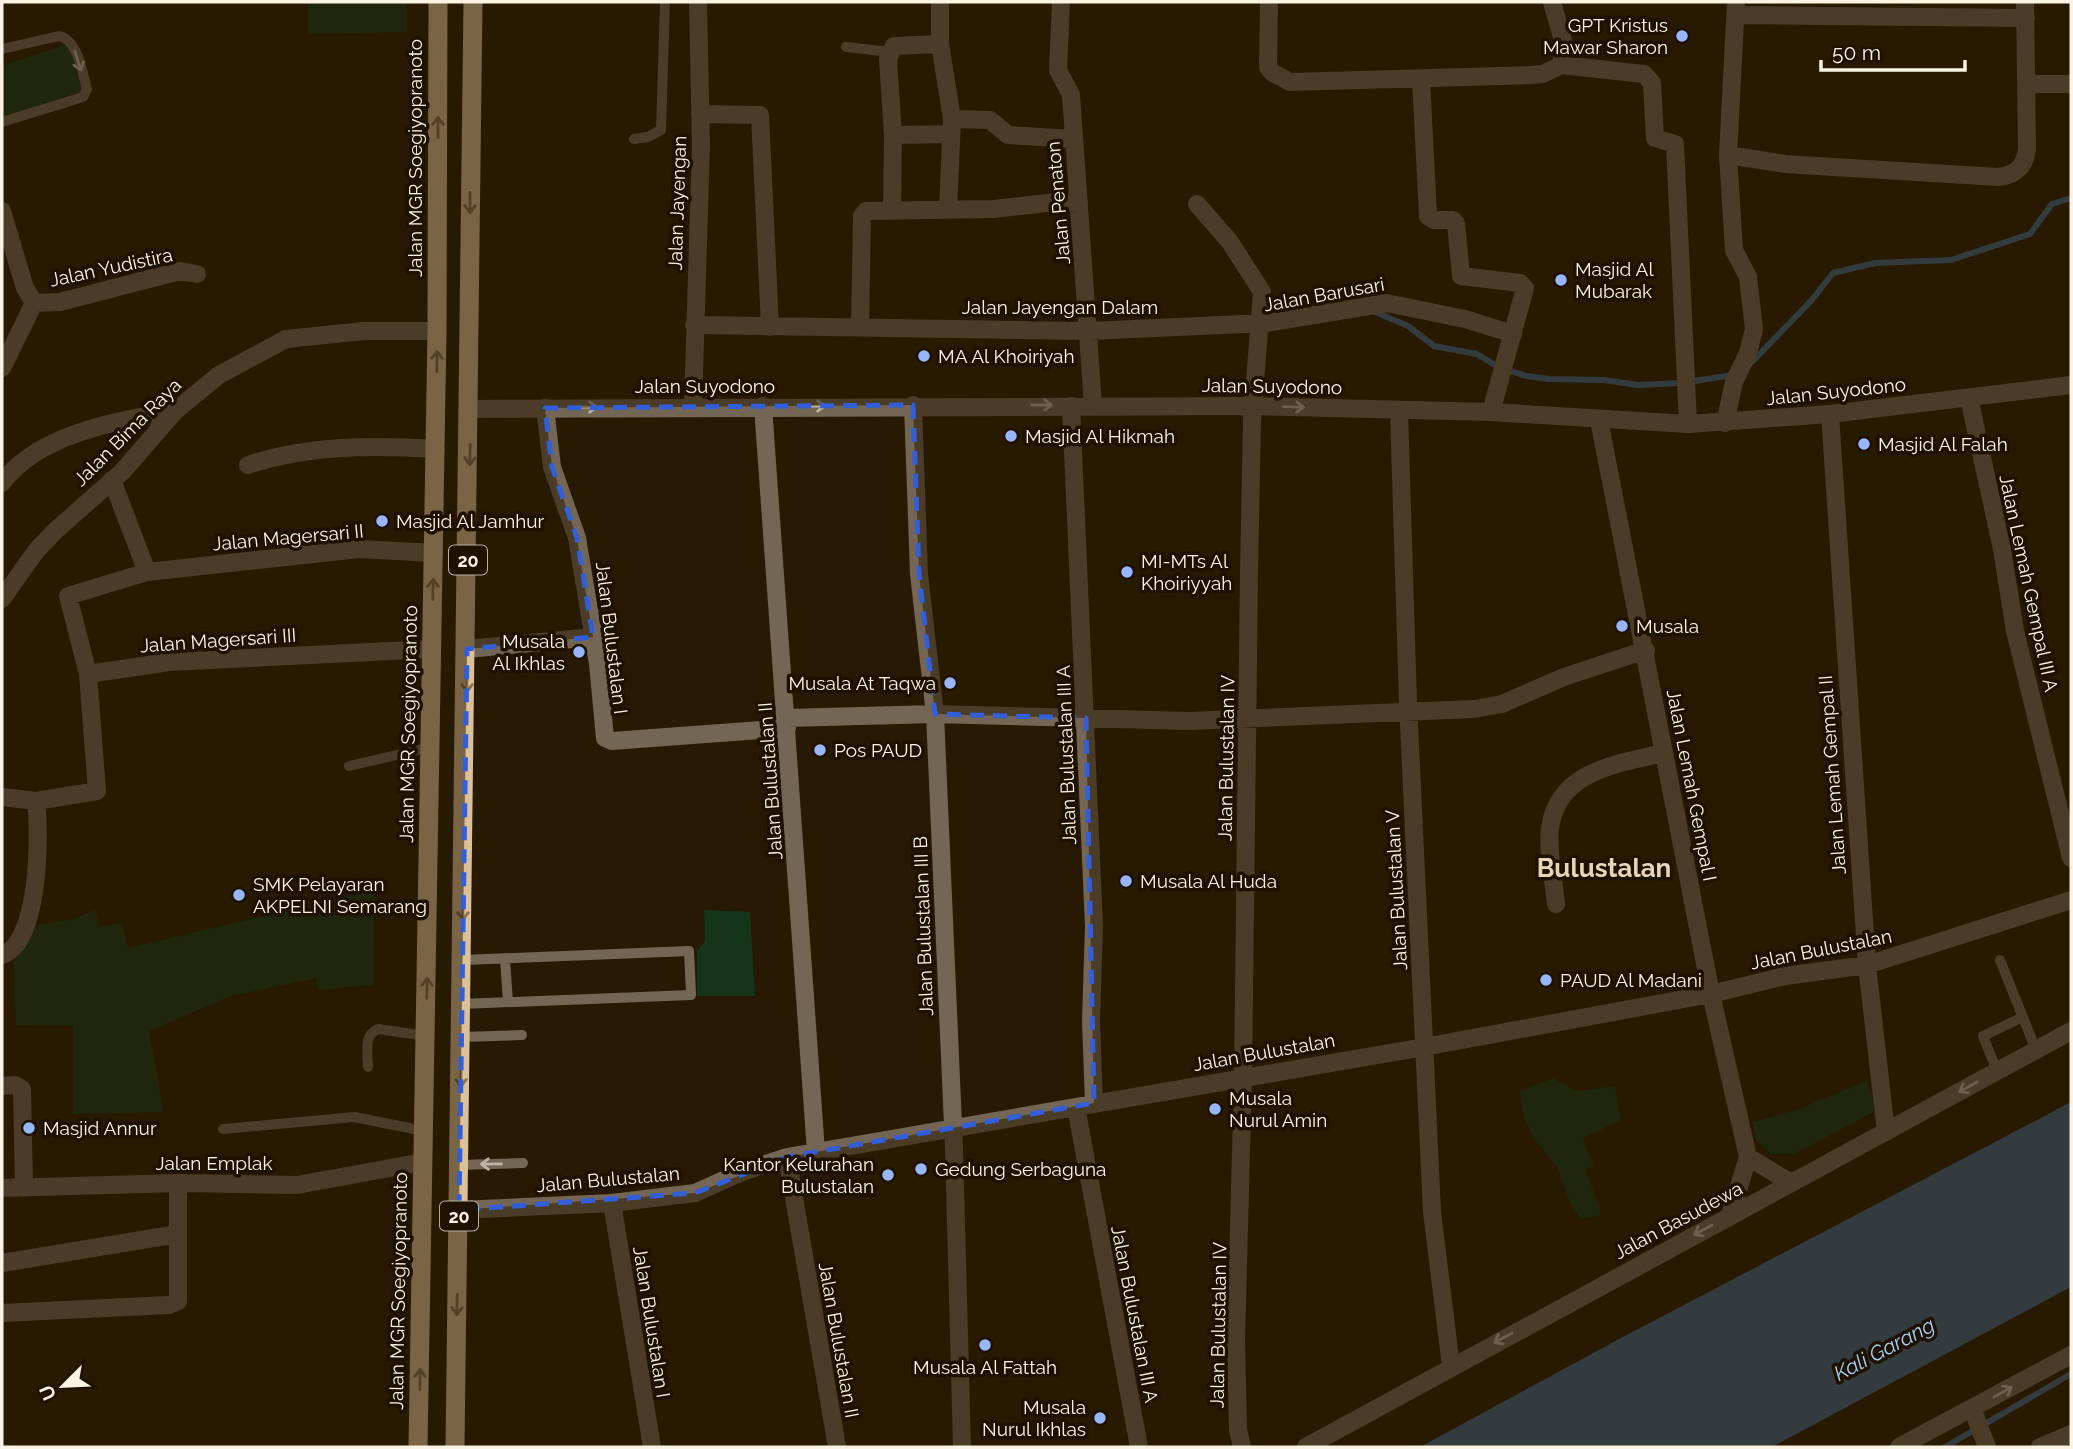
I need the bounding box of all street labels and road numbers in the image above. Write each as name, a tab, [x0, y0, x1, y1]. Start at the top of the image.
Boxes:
street label: Jalan MGR Soegiyopranoto	[404, 39, 426, 277]
street label: Jalan Jayengan	[664, 135, 690, 271]
street label: Jalan Penaton	[1042, 141, 1074, 265]
street label: Jalan Yudistira	[47, 243, 175, 291]
street label: Jalan Barusari	[1262, 273, 1386, 315]
street label: Jalan Jayengan Dalam	[962, 296, 1158, 318]
street label: Jalan Suyodono	[1765, 373, 1907, 409]
street label: Jalan Bima Raya	[69, 374, 185, 490]
street label: Jalan Suyodono	[1202, 374, 1342, 398]
street label: Jalan Suyodono	[635, 375, 775, 397]
street label: Jalan Lemah Gempal III A	[1995, 472, 2063, 694]
street label: Jalan Magersari II	[211, 519, 365, 555]
road number: 20	[449, 546, 487, 574]
street label: Jalan Bulustalan I	[592, 561, 632, 715]
street label: Jalan MGR Soegiyopranoto	[395, 605, 421, 843]
street label: Jalan Magersari III	[139, 624, 297, 656]
street label: Jalan Bulustalan III A	[1052, 665, 1080, 845]
street label: Jalan Bulustalan IV	[1214, 675, 1238, 841]
street label: Jalan Lemah Gempal II	[1814, 675, 1850, 875]
street label: Jalan Lemah Gempal I	[1663, 687, 1721, 883]
street label: Jalan Bulustalan II	[754, 701, 786, 861]
street label: Jalan Bulustalan V	[1381, 809, 1411, 971]
street label: Jalan Bulustalan III B	[909, 836, 937, 1016]
street label: Jalan Bulustalan	[1748, 924, 1894, 974]
street label: Jalan Bulustalan	[1191, 1029, 1337, 1075]
street label: Jalan Emplak	[155, 1152, 273, 1174]
street label: Jalan Bulustalan	[535, 1162, 681, 1196]
street label: Jalan MGR Soegiyopranoto	[385, 1172, 411, 1410]
street label: Jalan Basudewa	[1610, 1177, 1746, 1263]
road number: 20	[440, 1202, 478, 1231]
street label: Jalan Bulustalan III A	[1107, 1224, 1163, 1404]
street label: Jalan Bulustalan IV	[1206, 1242, 1230, 1408]
street label: Jalan Bulustalan I	[629, 1245, 675, 1399]
street label: Jalan Bulustalan II	[814, 1260, 864, 1420]

